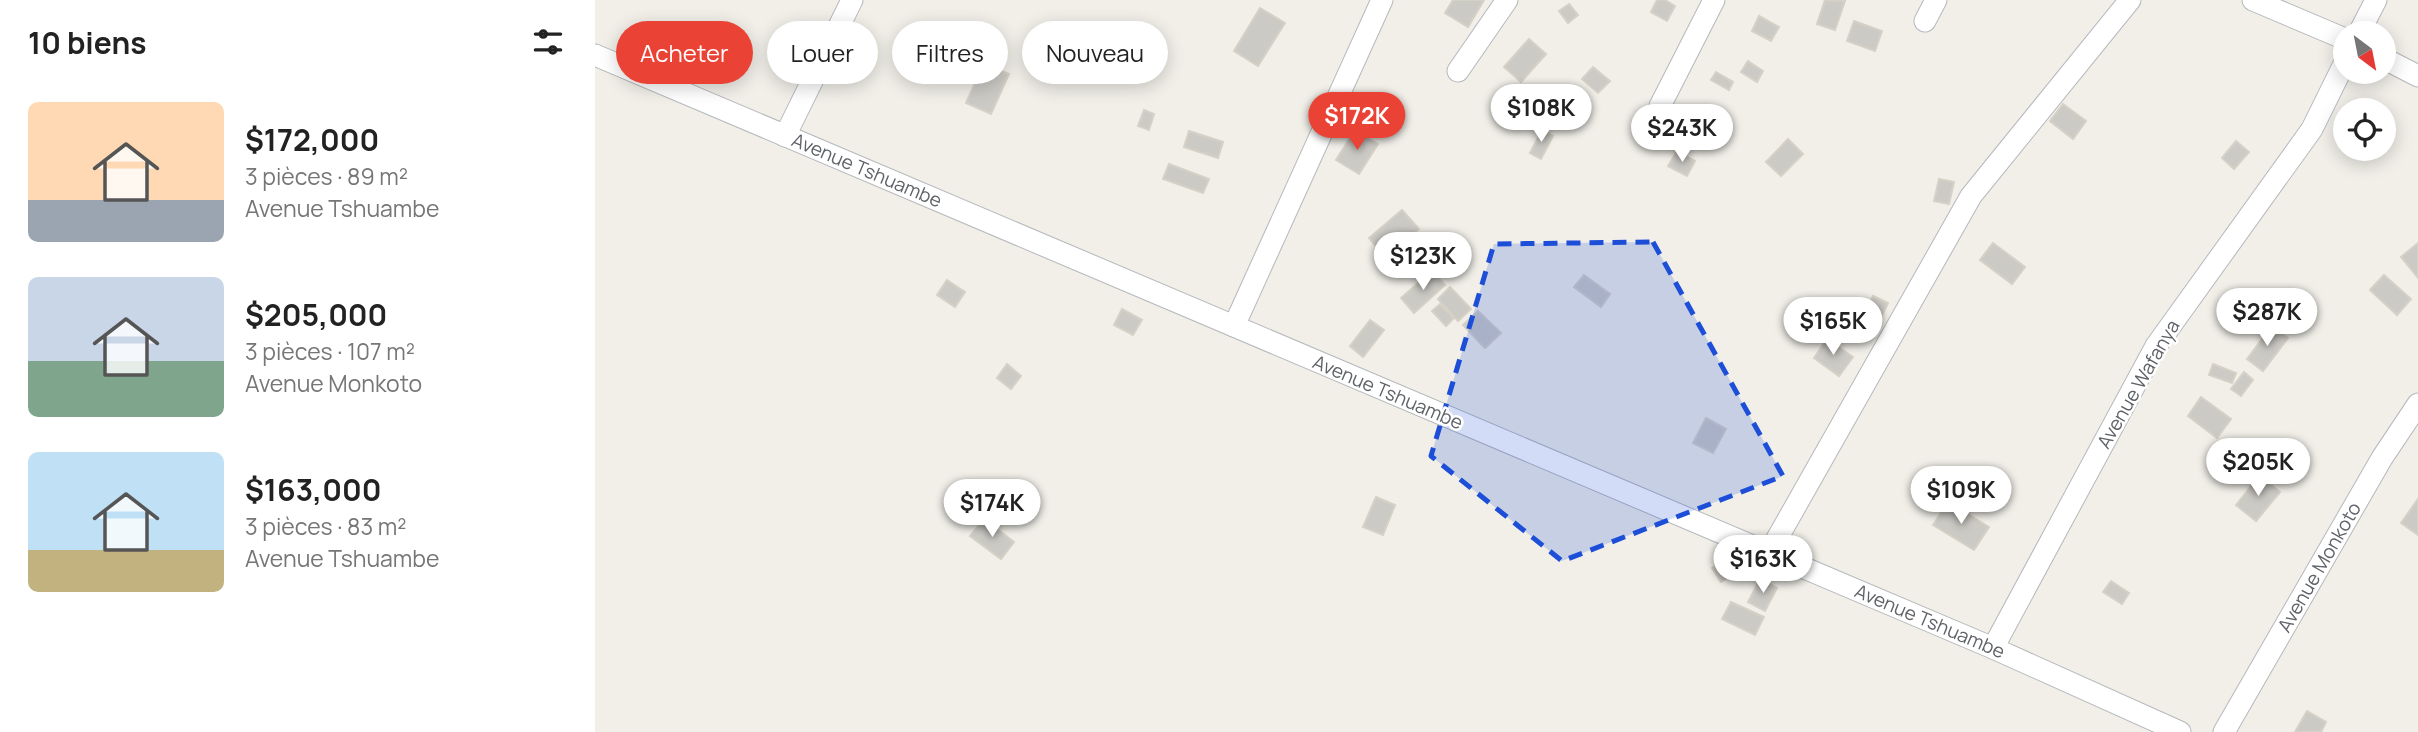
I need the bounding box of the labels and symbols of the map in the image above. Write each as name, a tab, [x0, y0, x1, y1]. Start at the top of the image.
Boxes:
north arrow	[2333, 21, 2396, 84]
pin: $108K	[1492, 85, 1590, 144]
pin: $172K	[1308, 92, 1406, 152]
pin: $243K	[1633, 104, 1731, 164]
street label: Avenue Tshuambe	[788, 127, 946, 213]
pin: $123K	[1374, 232, 1472, 292]
pin: $287K	[2218, 288, 2316, 348]
pin: $165K	[1784, 298, 1882, 357]
street label: Avenue Wafanya	[2091, 315, 2185, 453]
street label: Avenue Tshuambe	[1309, 349, 1467, 435]
pin: $205K	[2209, 438, 2307, 498]
pin: $109K	[1912, 466, 2010, 526]
pin: $174K	[943, 480, 1041, 539]
street label: Avenue Monkoto	[2271, 497, 2367, 637]
pin: $163K	[1714, 536, 1812, 595]
street label: Avenue Tshuambe	[1851, 578, 2009, 664]

